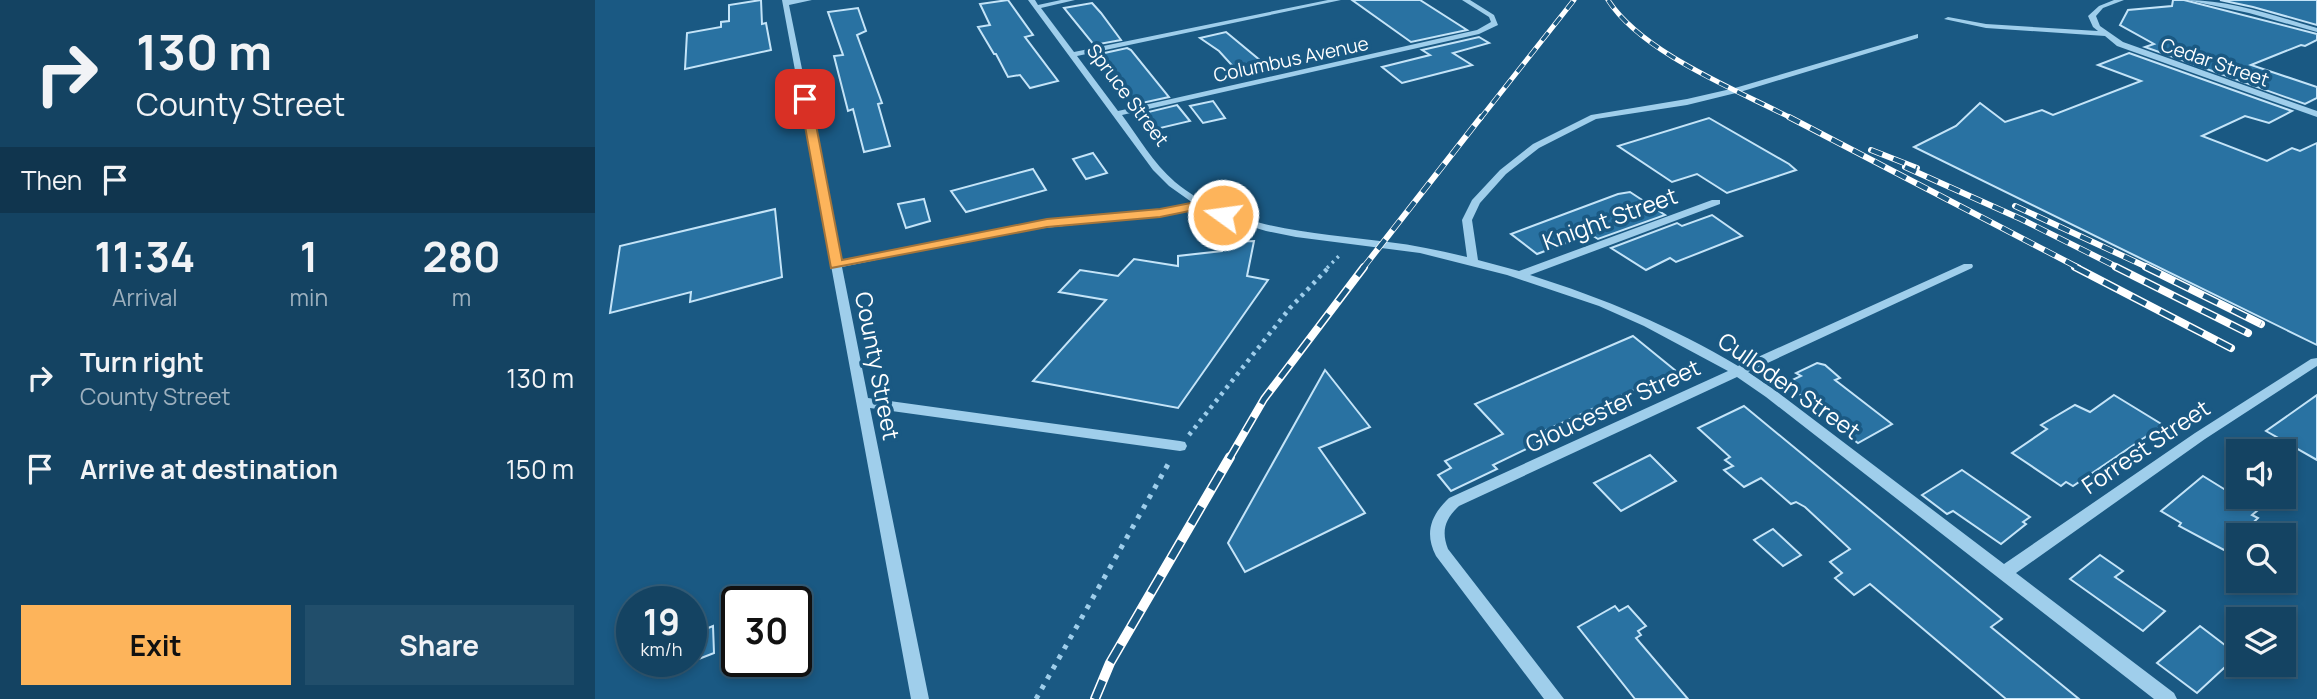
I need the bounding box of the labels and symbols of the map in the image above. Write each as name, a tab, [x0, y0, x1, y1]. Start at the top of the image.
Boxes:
street label: Columbus Avenue	[1211, 30, 1371, 88]
street label: Cedar Street	[2157, 31, 2273, 93]
street label: Spruce Street	[1081, 38, 1175, 152]
pin	[775, 69, 835, 129]
position arrow	[1186, 178, 1260, 252]
street label: Knight Street	[1538, 179, 1682, 257]
street label: County Street	[848, 289, 908, 443]
street label: Culloden Street	[1712, 324, 1867, 446]
street label: Gloucester Street	[1520, 351, 1705, 460]
street label: Forrest Street	[2075, 392, 2216, 501]
speed limit sign: 30	[721, 586, 812, 677]

